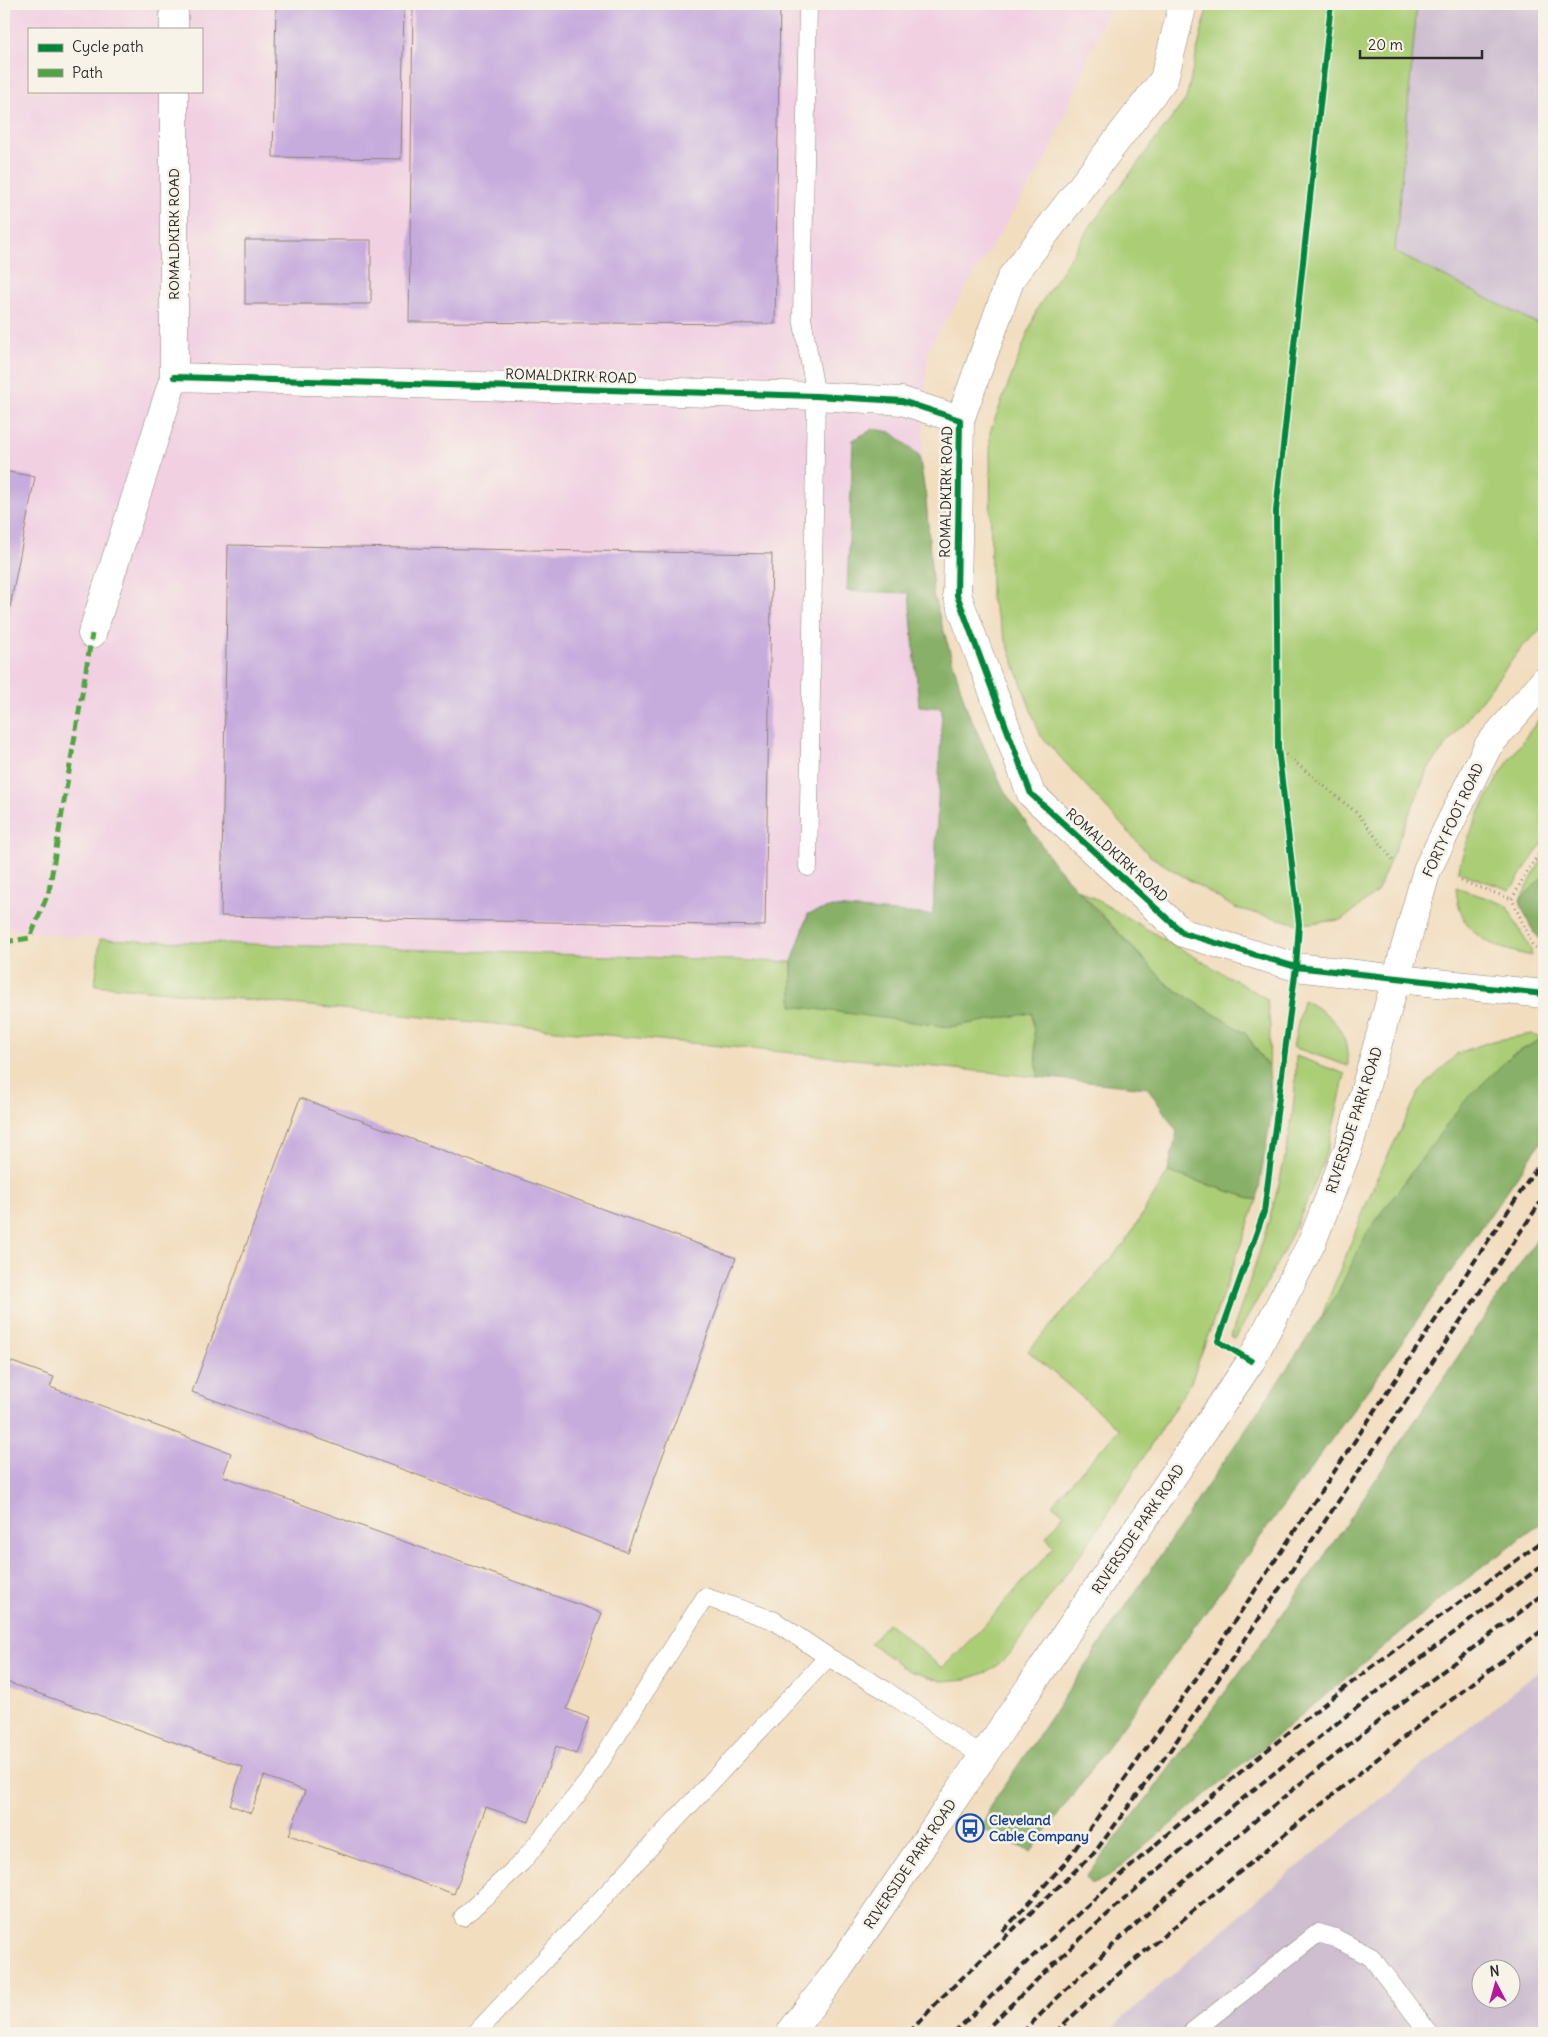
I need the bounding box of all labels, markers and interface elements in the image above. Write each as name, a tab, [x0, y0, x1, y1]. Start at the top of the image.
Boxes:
legend	[28, 28, 202, 92]
scale bar	[1360, 28, 1483, 60]
text: 20 m	[1368, 35, 1403, 54]
text: Cycle path	[72, 37, 144, 56]
text: Path	[72, 63, 103, 82]
street label: ROMALDKIRK ROAD	[165, 168, 183, 300]
street label: ROMALDKIRK ROAD	[505, 365, 637, 387]
street label: ROMALDKIRK ROAD	[936, 426, 956, 558]
street label: FORTY FOOT ROAD	[1419, 760, 1487, 880]
street label: ROMALDKIRK ROAD	[1062, 804, 1172, 906]
street label: RIVERSIDE PARK ROAD	[1322, 1045, 1386, 1195]
street label: RIVERSIDE PARK ROAD	[1088, 1461, 1188, 1597]
street label: RIVERSIDE PARK ROAD	[860, 1796, 960, 1932]
place label: Cleveland Cable Company	[989, 1811, 1089, 1845]
bus stop icon: Cleveland Cable Company	[955, 1813, 985, 1843]
north arrow	[1470, 1960, 1520, 2010]
text: N	[1489, 1962, 1500, 1981]

